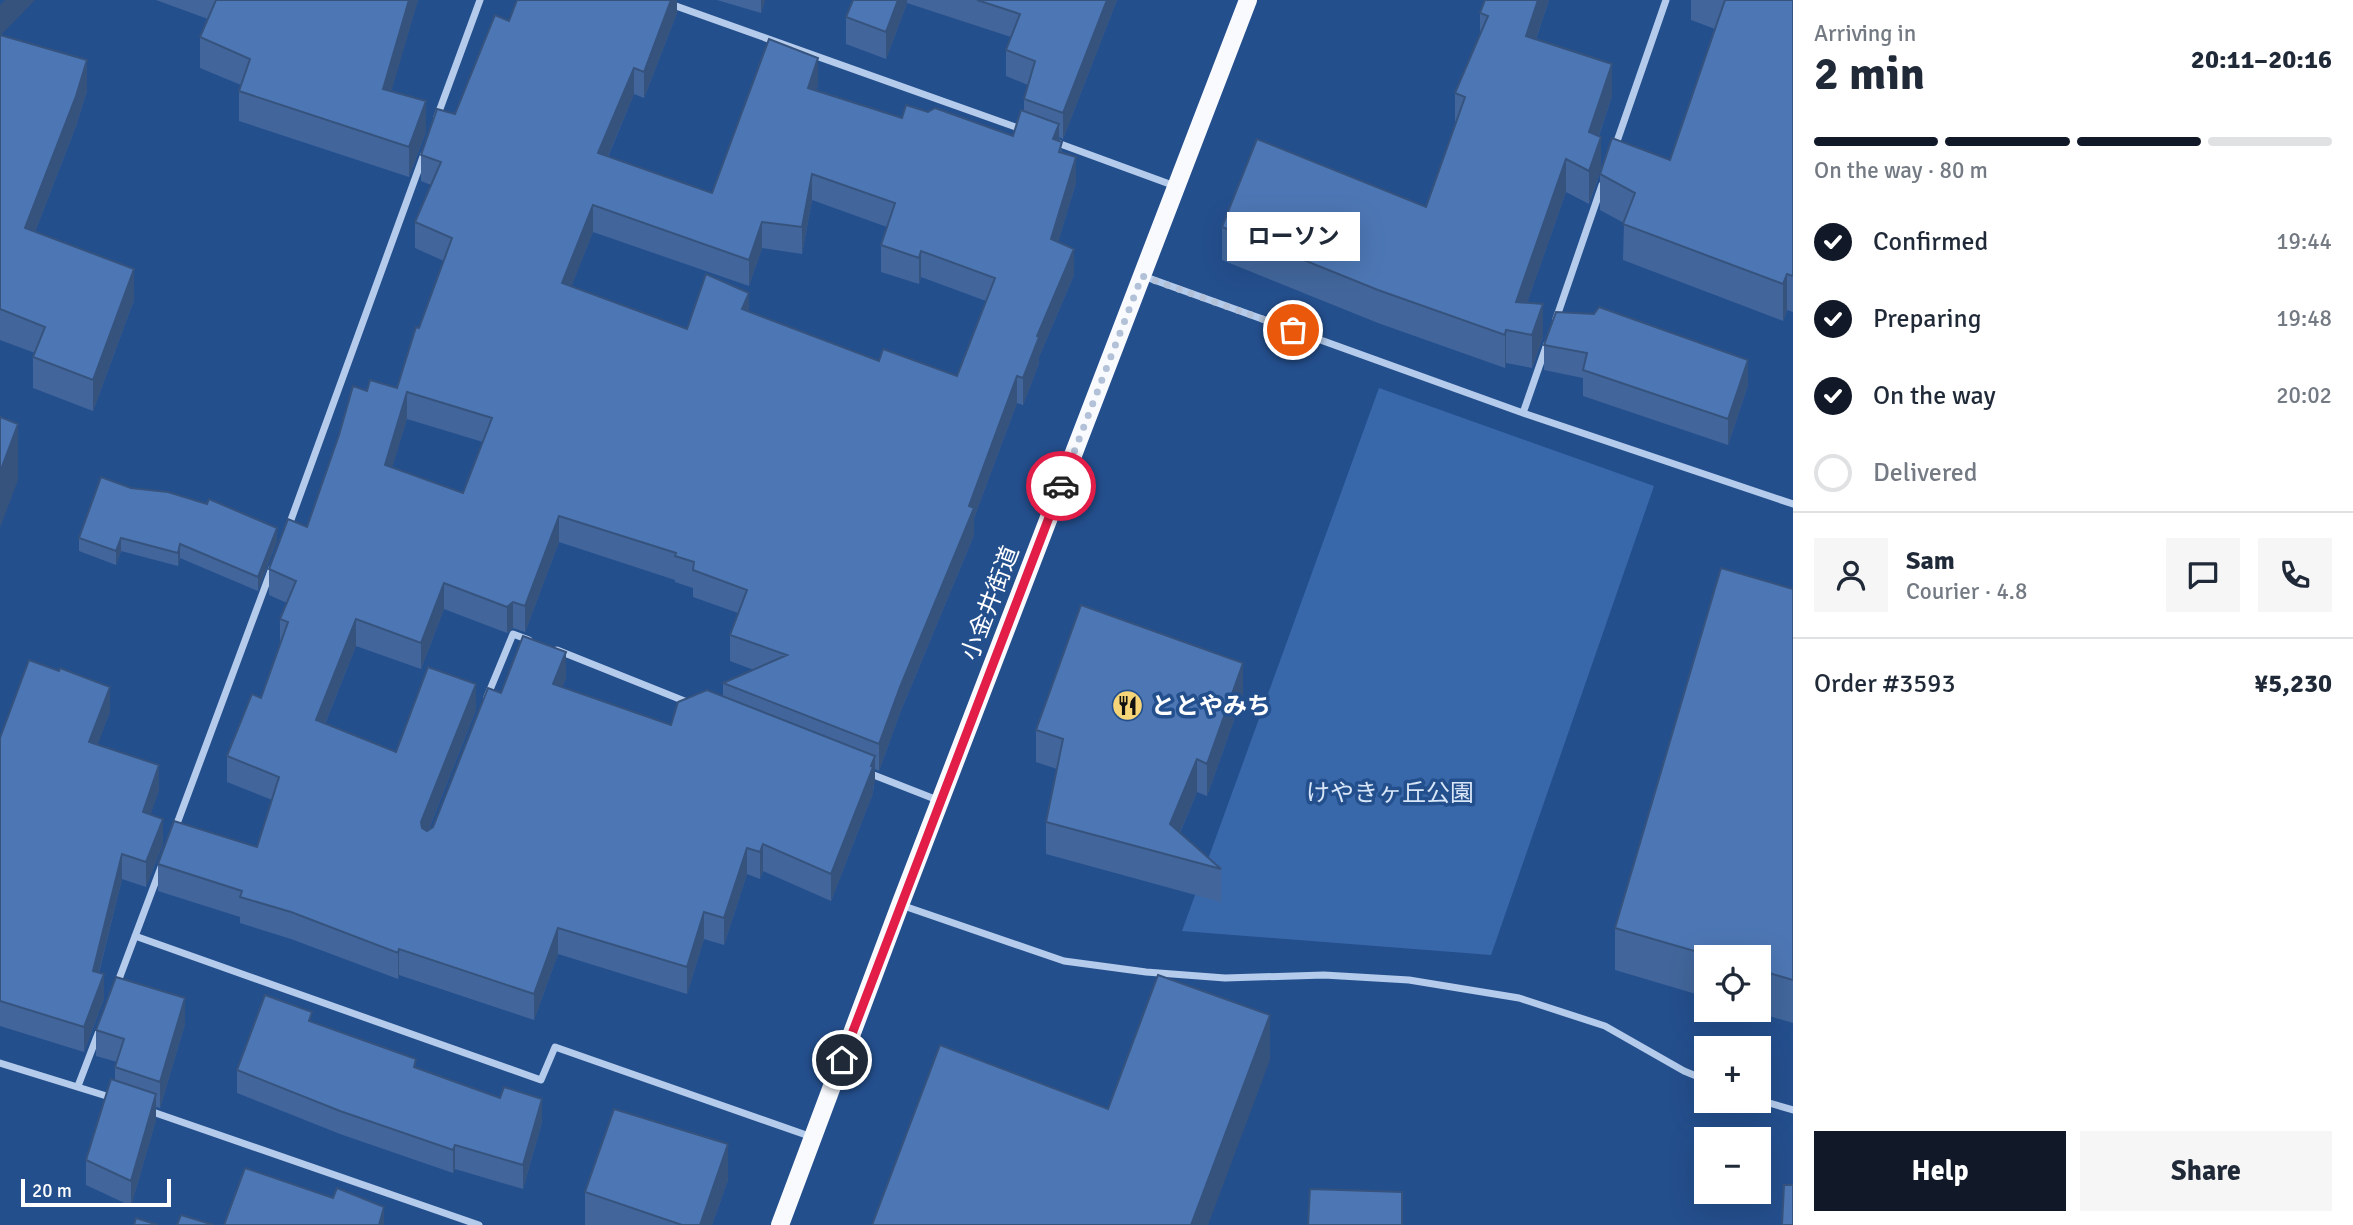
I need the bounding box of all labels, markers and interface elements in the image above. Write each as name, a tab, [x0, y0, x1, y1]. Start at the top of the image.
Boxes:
text: Arriving in	[1814, 19, 1916, 48]
text: 20:11–20:16	[2191, 44, 2332, 76]
text: 2 min	[1814, 46, 1925, 102]
text: On the way · 80 m	[1814, 156, 1988, 185]
callout: ローソン	[1226, 211, 1360, 260]
text: ローソン	[1248, 222, 1340, 251]
icon: check	[1814, 223, 1852, 261]
text: Confirmed	[1873, 226, 1988, 258]
text: 19:44	[2276, 227, 2332, 256]
pin	[1263, 300, 1323, 360]
icon: check	[1814, 300, 1852, 338]
text: Preparing	[1873, 303, 1981, 335]
text: 19:48	[2276, 304, 2332, 333]
icon: bag	[1274, 311, 1312, 349]
icon: check	[1814, 377, 1852, 415]
text: On the way	[1873, 380, 1996, 412]
text: 20:02	[2276, 381, 2332, 410]
courier	[1026, 451, 1096, 521]
text: Delivered	[1873, 457, 1978, 489]
icon: car	[1042, 467, 1080, 505]
button: person	[1814, 538, 1888, 612]
button: chat	[2166, 538, 2240, 612]
button: phone	[2258, 538, 2332, 612]
street label: 小金井街道	[954, 542, 1026, 664]
text: Sam	[1906, 545, 1955, 577]
text: Courier · 4.8	[1906, 577, 2027, 606]
text: Order #3593	[1814, 668, 1955, 700]
text: ¥5,230	[2254, 668, 2332, 700]
restaurant icon: ととやみち	[1111, 689, 1145, 723]
place label: ととやみち	[1151, 691, 1271, 721]
park label: けやきヶ丘公園	[1306, 778, 1474, 808]
map controls	[1694, 945, 1771, 1204]
button: locate	[1694, 945, 1771, 1022]
pin	[812, 1030, 872, 1090]
button: +	[1694, 1036, 1771, 1113]
icon: home	[823, 1041, 861, 1079]
button: −	[1694, 1127, 1771, 1204]
button: Help	[1814, 1131, 2066, 1211]
button: Share	[2080, 1131, 2332, 1211]
scale bar	[21, 1176, 172, 1208]
text: 20 m	[32, 1179, 72, 1203]

